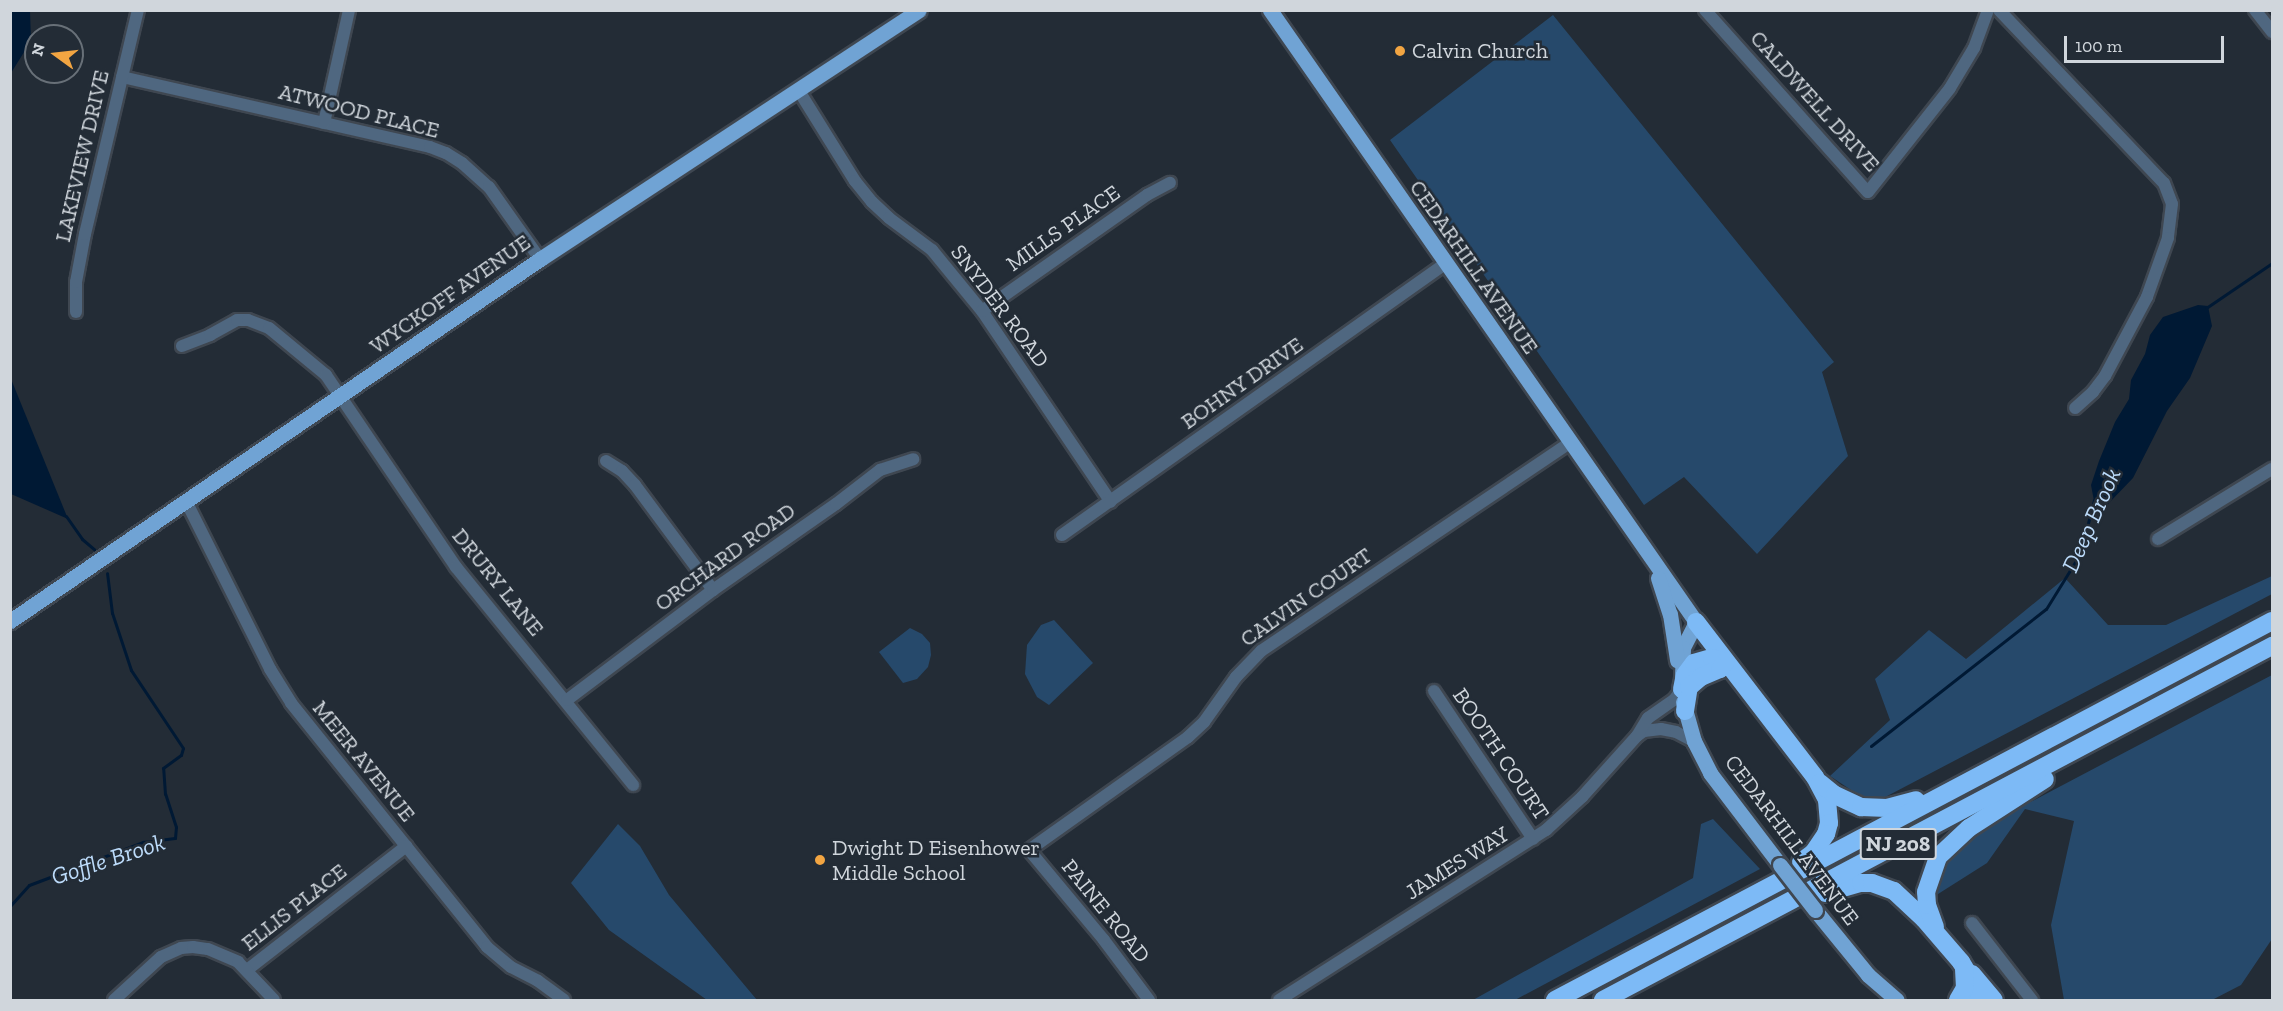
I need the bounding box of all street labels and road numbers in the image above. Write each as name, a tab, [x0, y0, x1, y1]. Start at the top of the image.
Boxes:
street label: CALDWELL DRIVE	[1745, 25, 1885, 177]
street label: LAKEVIEW DRIVE	[49, 67, 115, 245]
street label: ATWOOD PLACE	[276, 78, 442, 144]
street label: CEDARHILL AVENUE	[1404, 174, 1544, 360]
street label: MILLS PLACE	[1001, 179, 1125, 277]
street label: WYCKOFF AVENUE	[364, 228, 536, 360]
street label: SNYDER ROAD	[945, 239, 1055, 373]
street label: BOHNY DRIVE	[1176, 331, 1308, 435]
street label: ORCHARD ROAD	[650, 497, 800, 617]
street label: DRURY LANE	[446, 523, 550, 641]
street label: CALVIN COURT	[1235, 542, 1377, 652]
street label: BOOTH COURT	[1447, 683, 1555, 825]
street label: MEER AVENUE	[307, 695, 421, 827]
street label: CEDARHILL AVENUE	[1719, 749, 1865, 931]
street label: JAMES WAY	[1400, 821, 1514, 905]
road number: NJ 208	[1859, 826, 1937, 862]
street label: PAINE ROAD	[1056, 854, 1156, 968]
street label: ELLIS PLACE	[236, 858, 352, 956]

